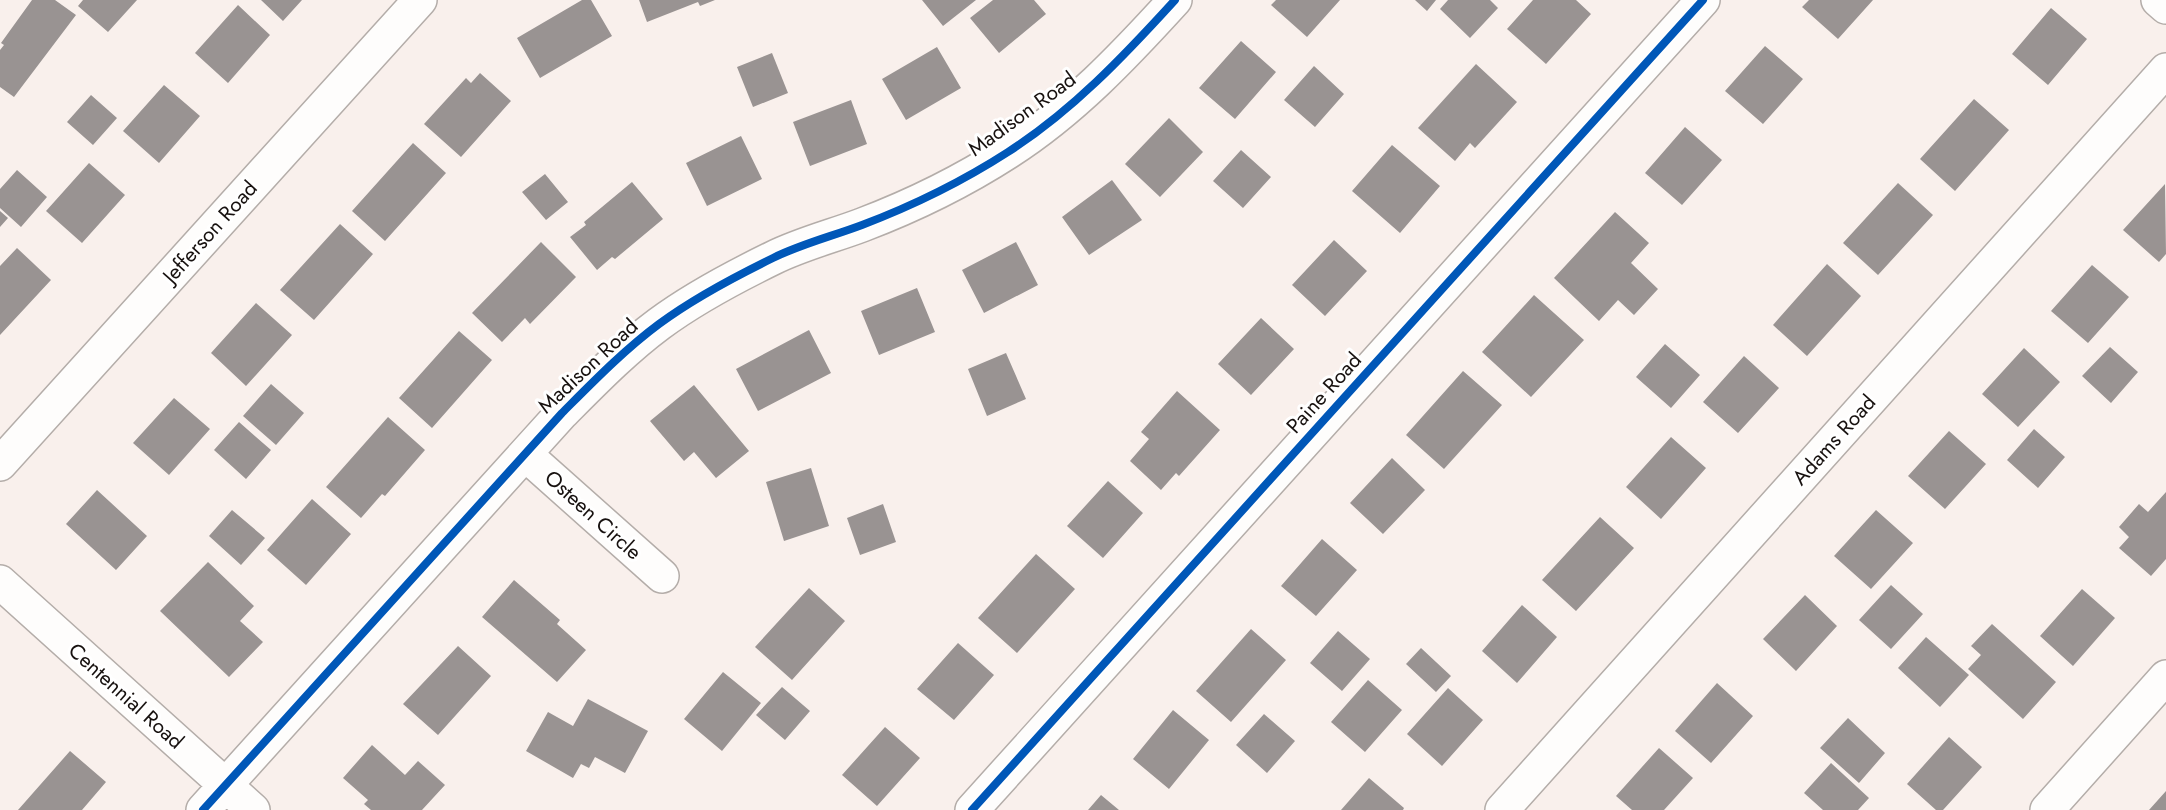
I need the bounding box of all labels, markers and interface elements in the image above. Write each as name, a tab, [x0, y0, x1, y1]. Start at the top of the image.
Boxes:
street label: Madison Road	[962, 65, 1082, 163]
street label: Jefferson Road	[154, 174, 264, 292]
street label: Madison Road	[531, 312, 645, 420]
street label: Paine Road	[1279, 346, 1369, 440]
street label: Adams Road	[1785, 388, 1883, 492]
street label: Osteen Circle	[538, 463, 648, 567]
street label: Centennial Road	[62, 636, 190, 756]

